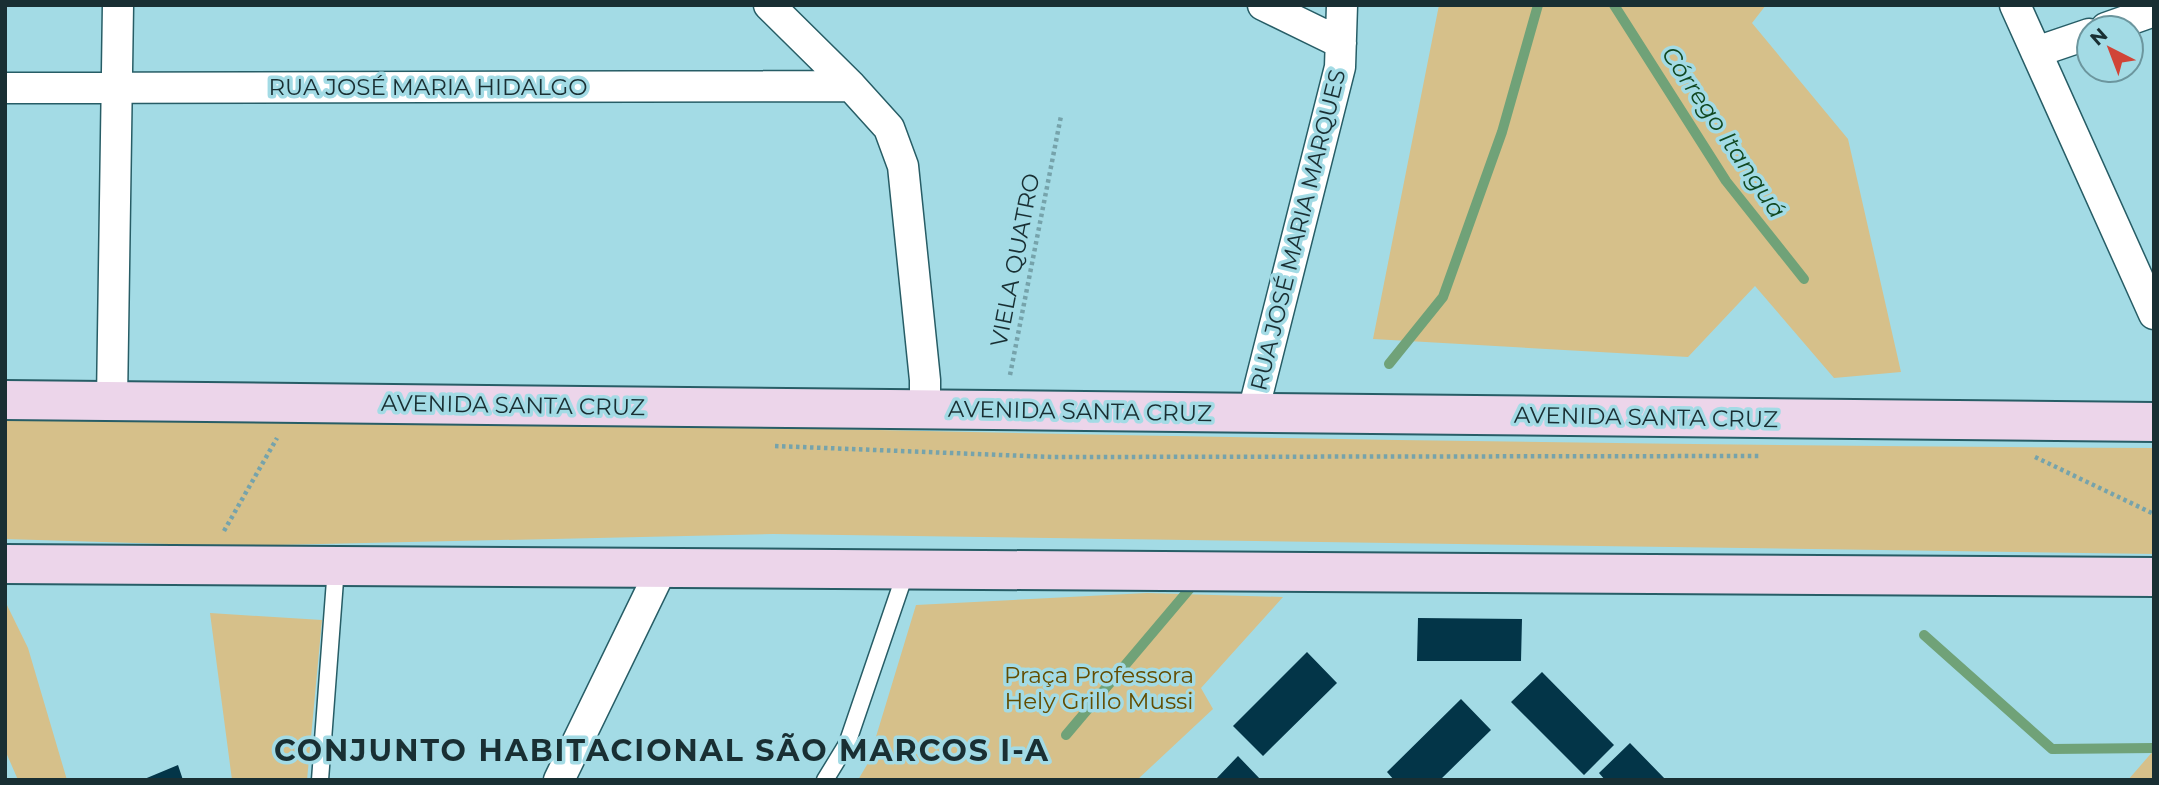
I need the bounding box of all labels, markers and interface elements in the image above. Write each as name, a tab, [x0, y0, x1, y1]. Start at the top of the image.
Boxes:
north arrow	[2075, 14, 2145, 84]
text: N	[2086, 23, 2112, 50]
water label: Córrego Itanguá	[1656, 41, 1792, 223]
street label: RUA JOSÉ MARIA MARQUES	[1244, 66, 1352, 394]
street label: RUA JOSÉ MARIA HIDALGO	[268, 73, 588, 101]
street label: VIELA QUATRO	[984, 171, 1046, 349]
street label: AVENIDA SANTA CRUZ	[381, 389, 645, 421]
street label: AVENIDA SANTA CRUZ	[948, 395, 1212, 427]
street label: AVENIDA SANTA CRUZ	[1514, 401, 1778, 433]
park label: Praça Professora Hely Grillo Mussi	[1004, 661, 1194, 715]
district label: CONJUNTO HABITACIONAL SÃO MARCOS I-A	[274, 732, 1050, 769]

